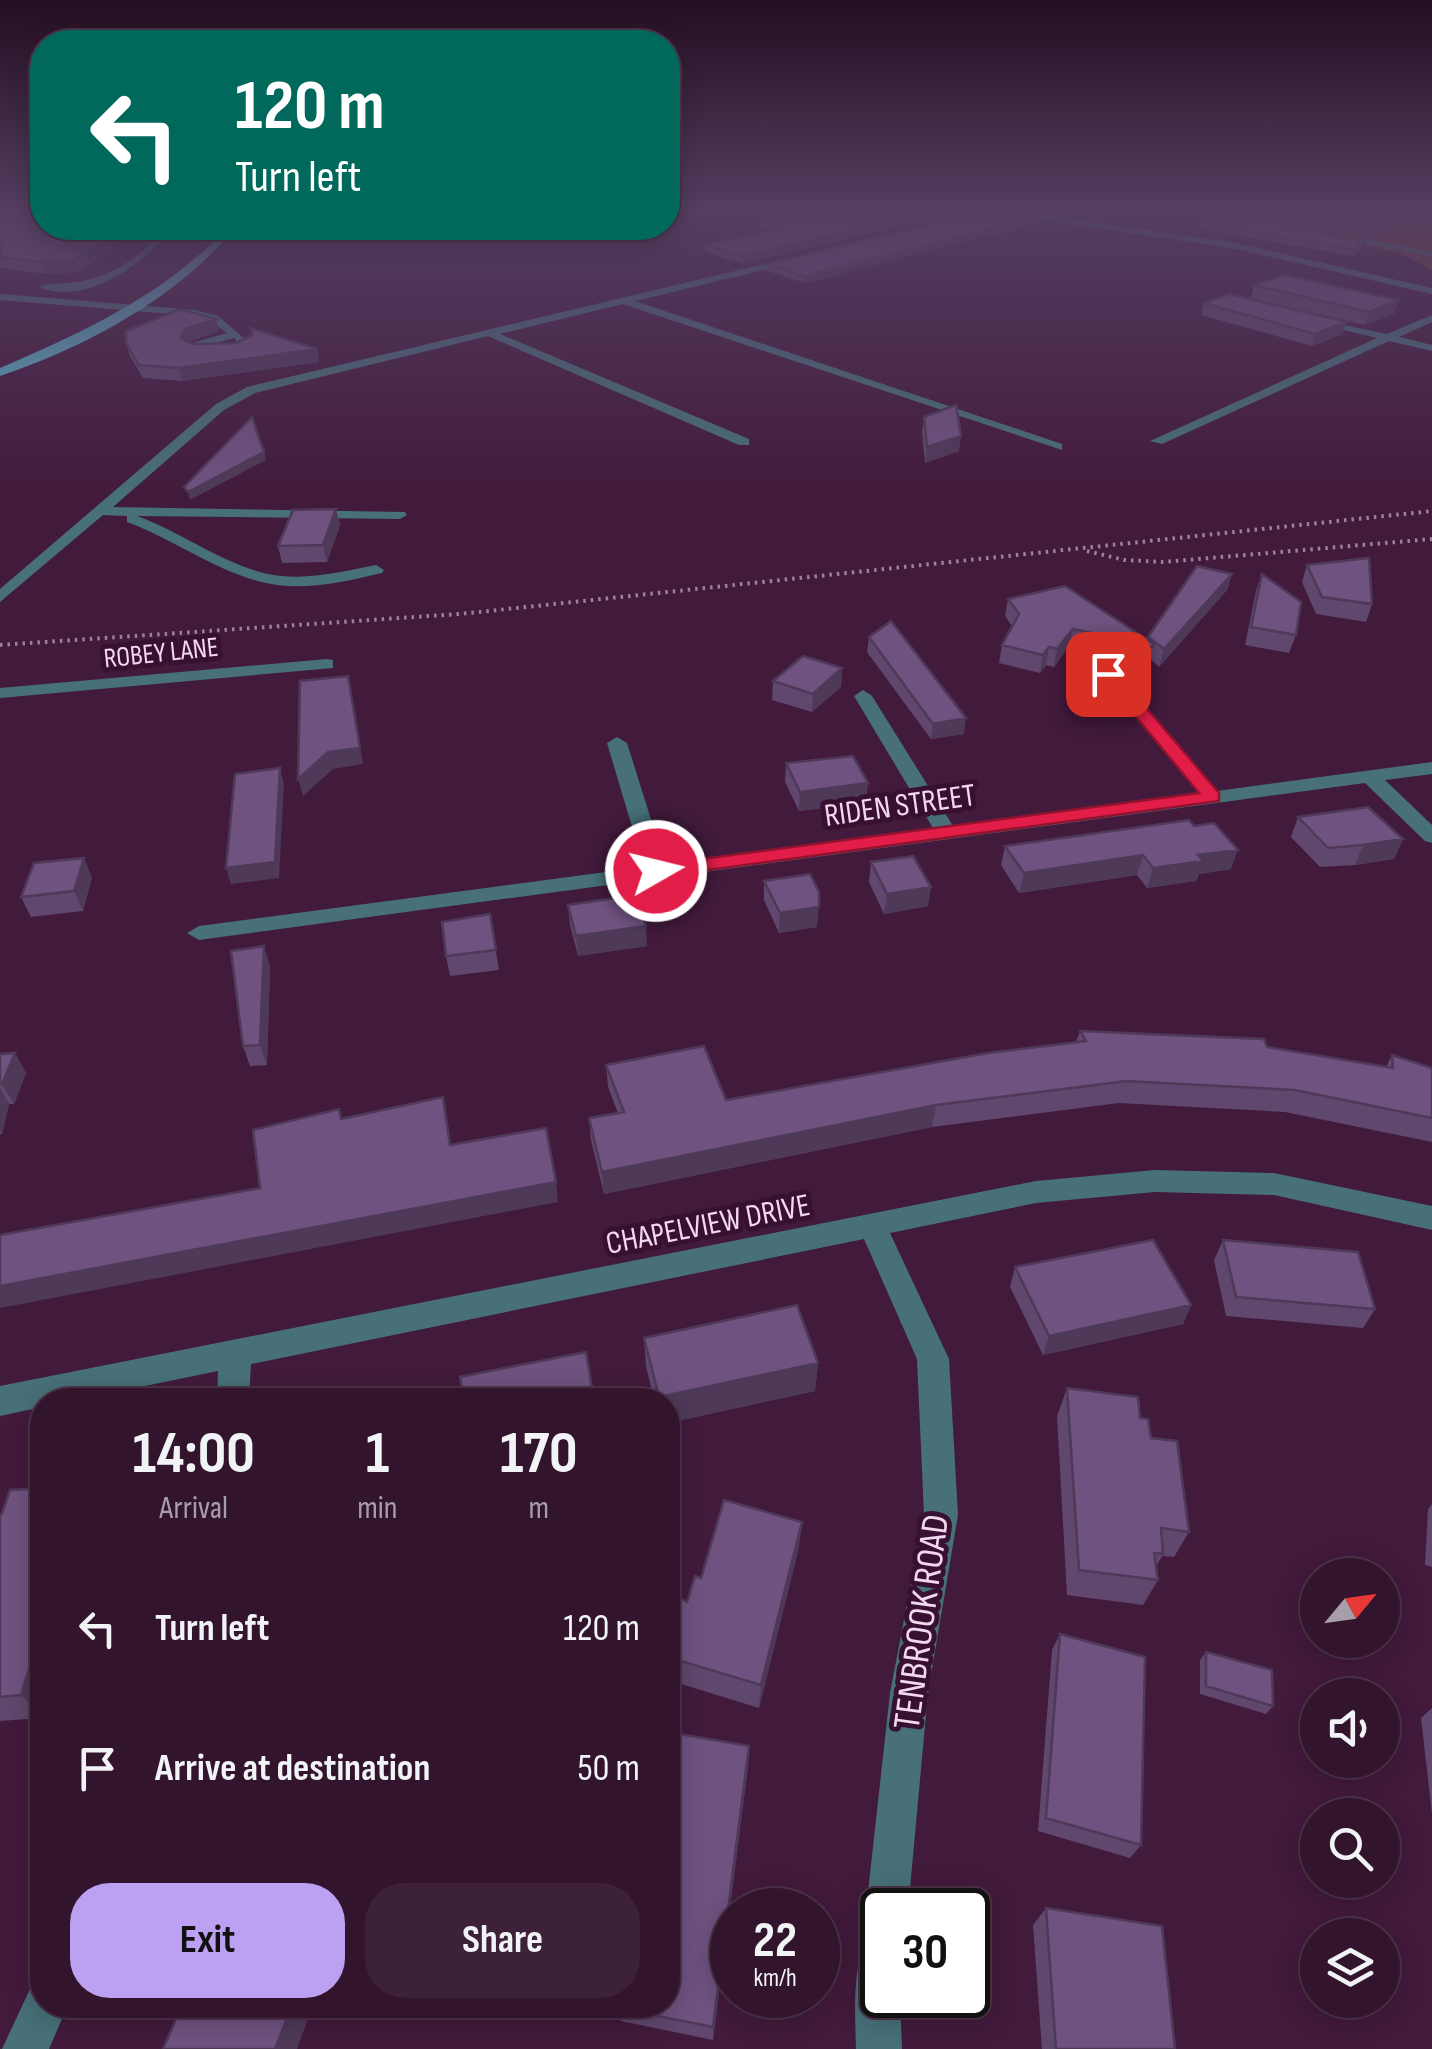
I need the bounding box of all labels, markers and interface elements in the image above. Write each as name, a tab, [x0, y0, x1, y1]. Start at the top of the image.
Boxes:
text: 120 m	[235, 65, 385, 149]
icon: left	[70, 70, 200, 200]
text: Turn left	[235, 150, 361, 205]
street label: ROBEY LANE	[102, 631, 220, 675]
pin	[1066, 632, 1151, 717]
icon: arrive	[1081, 647, 1136, 702]
street label: RIDEN STREET	[822, 776, 978, 836]
position arrow	[604, 819, 708, 923]
street label: CHAPELVIEW DRIVE	[603, 1186, 813, 1264]
text: 14:00	[132, 1418, 255, 1490]
text: 1	[366, 1418, 389, 1490]
text: 170	[500, 1418, 578, 1490]
text: Arrival	[159, 1489, 228, 1528]
text: min	[357, 1489, 398, 1528]
text: m	[528, 1489, 549, 1528]
street label: TENBROOK ROAD	[885, 1512, 959, 1732]
north arrow	[1300, 1558, 1400, 1658]
map controls	[1300, 1558, 1400, 2018]
icon: left	[70, 1601, 125, 1656]
text: Turn left	[155, 1606, 269, 1651]
text: 120 m	[563, 1606, 640, 1651]
button: sound	[1300, 1678, 1400, 1778]
icon: arrive	[70, 1741, 125, 1796]
text: Arrive at destination	[155, 1746, 430, 1791]
text: 50 m	[577, 1746, 640, 1791]
button: search	[1300, 1798, 1400, 1898]
button: Exit	[70, 1883, 345, 1998]
button: Share	[365, 1883, 640, 1998]
speed limit sign: 30	[860, 1888, 990, 2018]
text: 22	[753, 1911, 797, 1971]
button: layers	[1300, 1918, 1400, 2018]
text: km/h	[753, 1963, 797, 1994]

